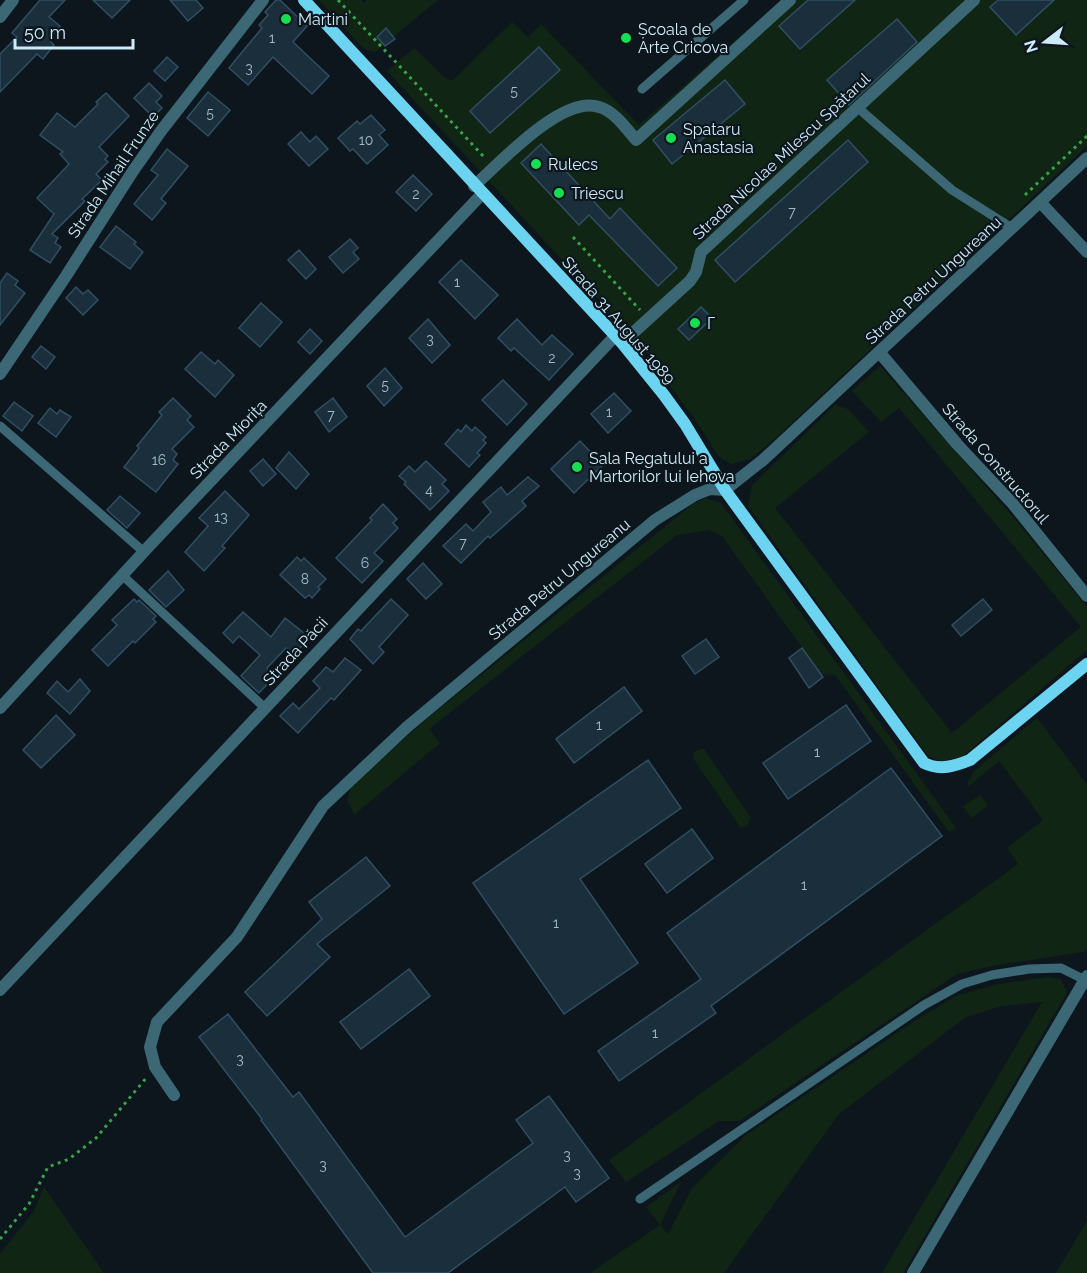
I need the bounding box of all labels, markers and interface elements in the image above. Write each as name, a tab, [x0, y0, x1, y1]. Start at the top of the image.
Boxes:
place label: Martini	[298, 10, 348, 29]
scale bar	[15, 12, 134, 50]
marker: Martini	[279, 12, 293, 26]
north arrow	[1015, 12, 1075, 72]
place label: Școala de Arte Cricova	[638, 20, 728, 57]
text: 50 m	[24, 22, 66, 43]
house number: 1	[269, 30, 275, 46]
marker: Școala de Arte Cricova	[619, 31, 633, 45]
text: N	[1020, 38, 1042, 55]
house number: 3	[245, 60, 253, 76]
street label: Strada Nicolae Milescu Spătarul	[689, 69, 874, 244]
house number: 5	[510, 83, 518, 99]
house number: 5	[206, 105, 214, 121]
street label: Strada Mihail Frunze	[64, 107, 163, 241]
place label: Spataru Anastasia	[683, 120, 754, 157]
marker: Spataru Anastasia	[664, 131, 678, 145]
house number: 10	[359, 132, 373, 148]
place label: Rulecs	[548, 155, 598, 174]
marker: Rulecs	[529, 157, 543, 171]
place label: Triescu	[571, 184, 624, 203]
house number: 2	[412, 186, 420, 202]
marker: Triescu	[552, 186, 566, 200]
house number: 7	[788, 204, 796, 220]
street label: Strada Petru Ungureanu	[862, 212, 1005, 348]
street label: Strada 31 August 1989	[558, 253, 679, 388]
house number: 1	[454, 274, 460, 290]
place label: Г	[707, 314, 715, 333]
marker: Г	[688, 316, 702, 330]
house number: 3	[426, 331, 434, 347]
house number: 2	[548, 350, 556, 366]
house number: 5	[381, 377, 389, 393]
street label: Strada Miorița	[186, 396, 271, 483]
street label: Strada Constructorul	[938, 399, 1053, 528]
house number: 1	[606, 404, 612, 420]
house number: 7	[327, 407, 335, 423]
place label: Sala Regatului a Martorilor lui Iehova	[589, 449, 735, 486]
house number: 16	[152, 452, 166, 468]
marker: Sala Regatului a Martorilor lui Iehova	[570, 460, 584, 474]
house number: 4	[425, 482, 433, 498]
house number: 13	[214, 509, 228, 525]
street label: Strada Petru Ungureanu	[485, 515, 634, 644]
house number: 7	[459, 535, 467, 551]
house number: 6	[361, 555, 369, 571]
house number: 8	[301, 571, 309, 587]
street label: Strada Păcii	[259, 613, 332, 689]
house number: 1	[596, 717, 602, 733]
house number: 1	[814, 744, 820, 760]
house number: 1	[801, 877, 807, 893]
house number: 1	[553, 915, 559, 931]
house number: 1	[652, 1025, 658, 1041]
house number: 3	[236, 1051, 244, 1067]
house number: 3	[563, 1147, 571, 1163]
house number: 3	[319, 1157, 327, 1173]
house number: 3	[573, 1165, 581, 1181]

